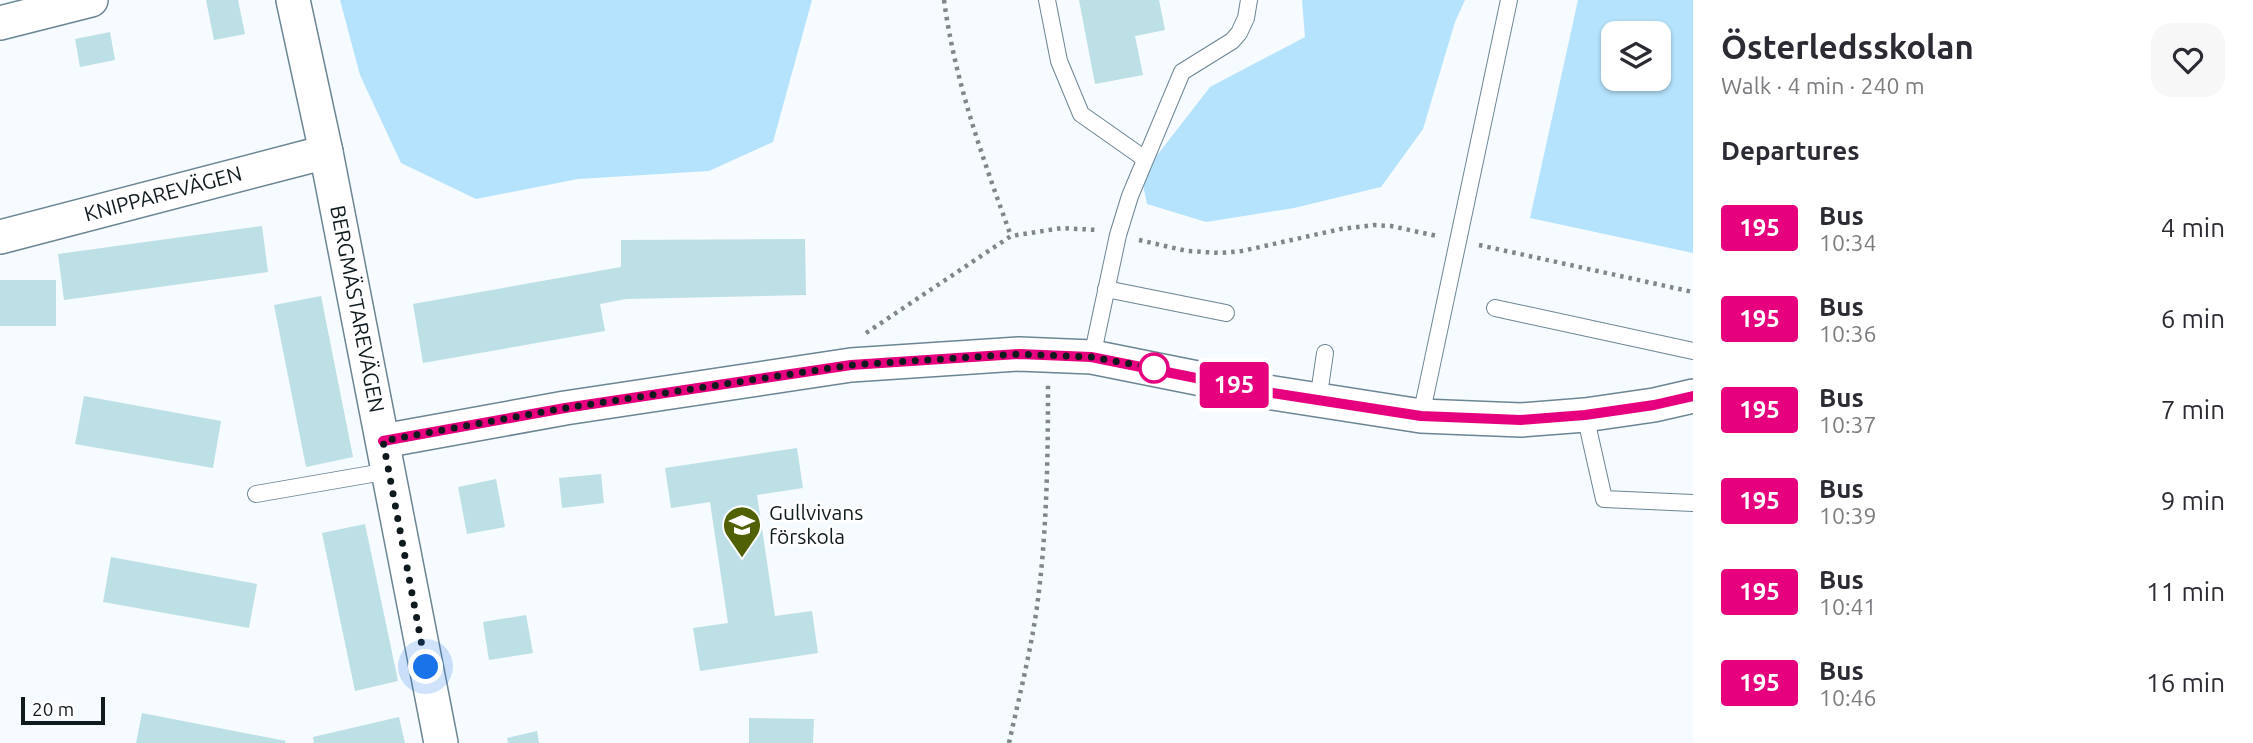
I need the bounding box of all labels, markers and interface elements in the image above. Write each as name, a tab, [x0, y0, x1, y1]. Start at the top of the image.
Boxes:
map controls	[1601, 21, 1671, 91]
button: layers	[1601, 21, 1671, 91]
button: heart	[2151, 23, 2225, 97]
text: Österledsskolan	[1721, 28, 1974, 65]
text: Walk · 4 min · 240 m	[1721, 73, 1925, 98]
text: Departures	[1721, 136, 1859, 165]
street label: KNIPPAREVÄGEN	[81, 160, 244, 226]
text: Bus	[1819, 201, 1864, 230]
street label: BERGMÄSTAREVÄGEN	[326, 203, 390, 414]
text: 4 min	[2161, 213, 2225, 242]
text: 195	[1739, 214, 1780, 241]
text: 10:34	[1819, 230, 1877, 255]
text: Bus	[1819, 292, 1864, 321]
text: 6 min	[2161, 304, 2225, 333]
text: 195	[1739, 305, 1780, 332]
text: 10:36	[1819, 321, 1877, 346]
unlabelled marker	[1139, 353, 1169, 383]
line badge: 195	[1194, 362, 1274, 408]
text: 195	[1214, 371, 1254, 398]
text: Bus	[1819, 383, 1864, 412]
text: 7 min	[2161, 395, 2225, 424]
text: 195	[1739, 396, 1780, 423]
text: 10:37	[1819, 412, 1877, 437]
text: Bus	[1819, 474, 1864, 503]
text: 9 min	[2161, 486, 2225, 515]
text: 195	[1739, 487, 1780, 514]
place label: Gullvivans förskola	[769, 500, 863, 548]
text: 10:39	[1819, 503, 1877, 528]
school or university icon: Gullvivans förskola	[721, 504, 763, 559]
text: Bus	[1819, 565, 1864, 594]
text: 11 min	[2146, 577, 2225, 606]
text: 195	[1739, 578, 1780, 605]
text: 10:41	[1819, 594, 1877, 619]
your location	[408, 649, 443, 684]
text: Bus	[1819, 656, 1864, 685]
text: 16 min	[2146, 668, 2225, 697]
text: 195	[1739, 669, 1780, 696]
text: 10:46	[1819, 685, 1877, 710]
scale bar	[21, 694, 105, 726]
text: 20 m	[32, 698, 74, 720]

